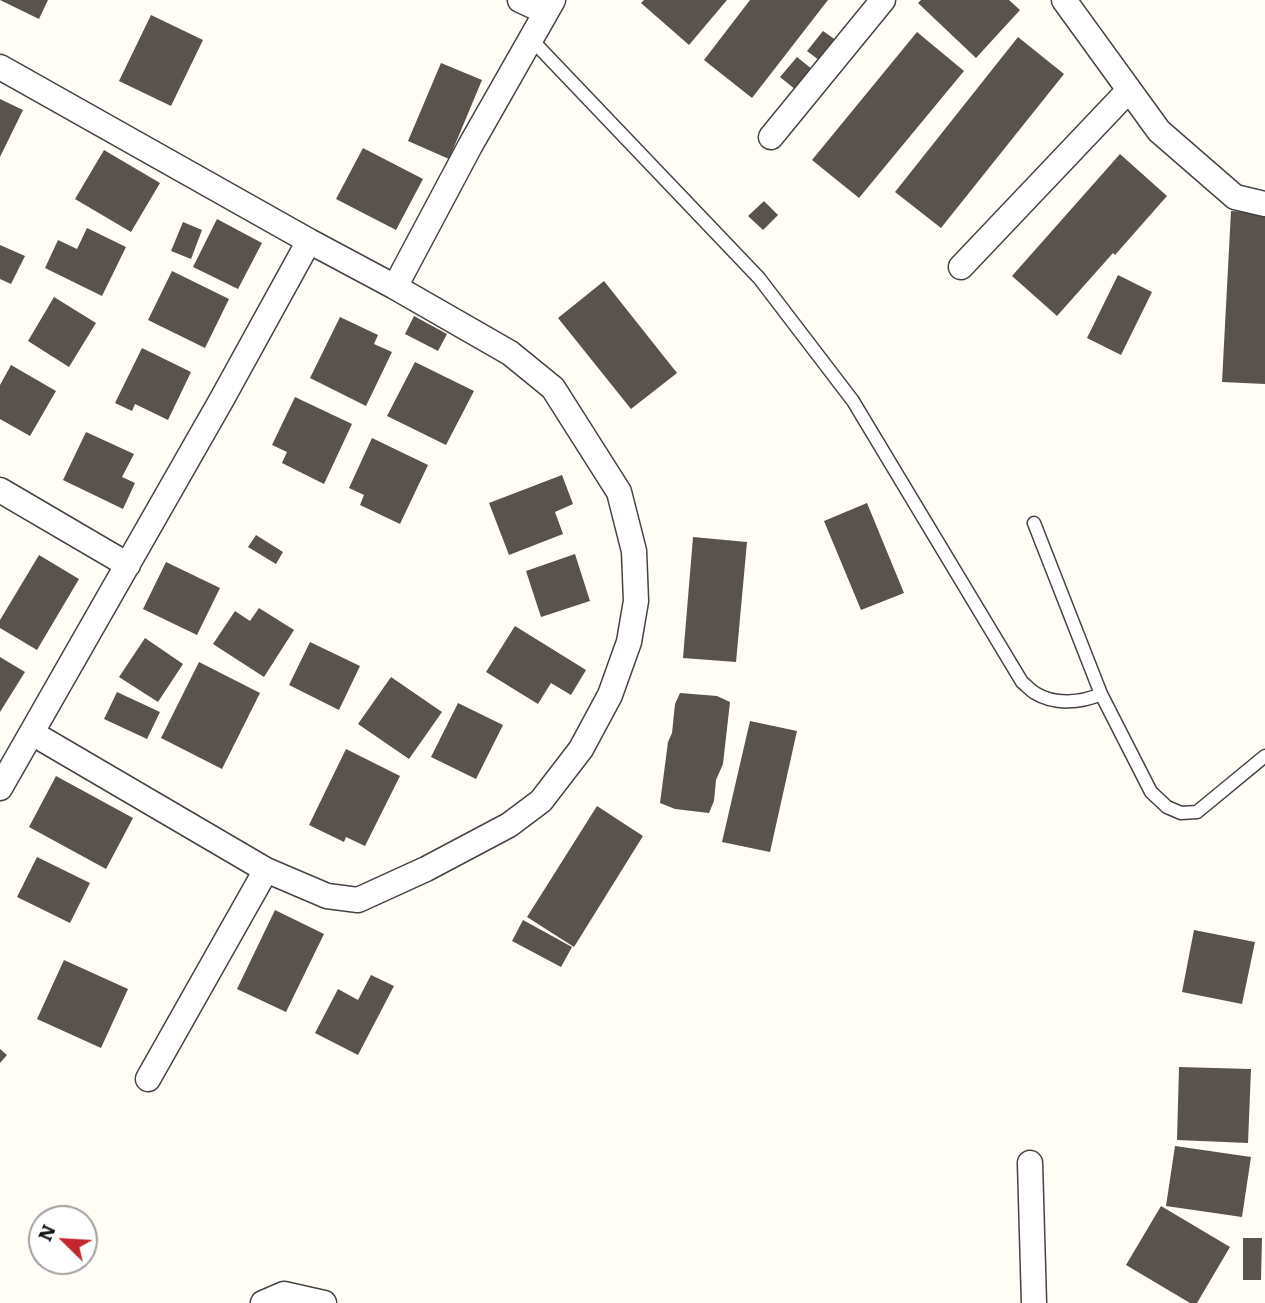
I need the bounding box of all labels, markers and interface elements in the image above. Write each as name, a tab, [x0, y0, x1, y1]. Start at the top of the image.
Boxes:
north arrow	[28, 1205, 98, 1275]
text: N	[30, 1219, 62, 1245]

